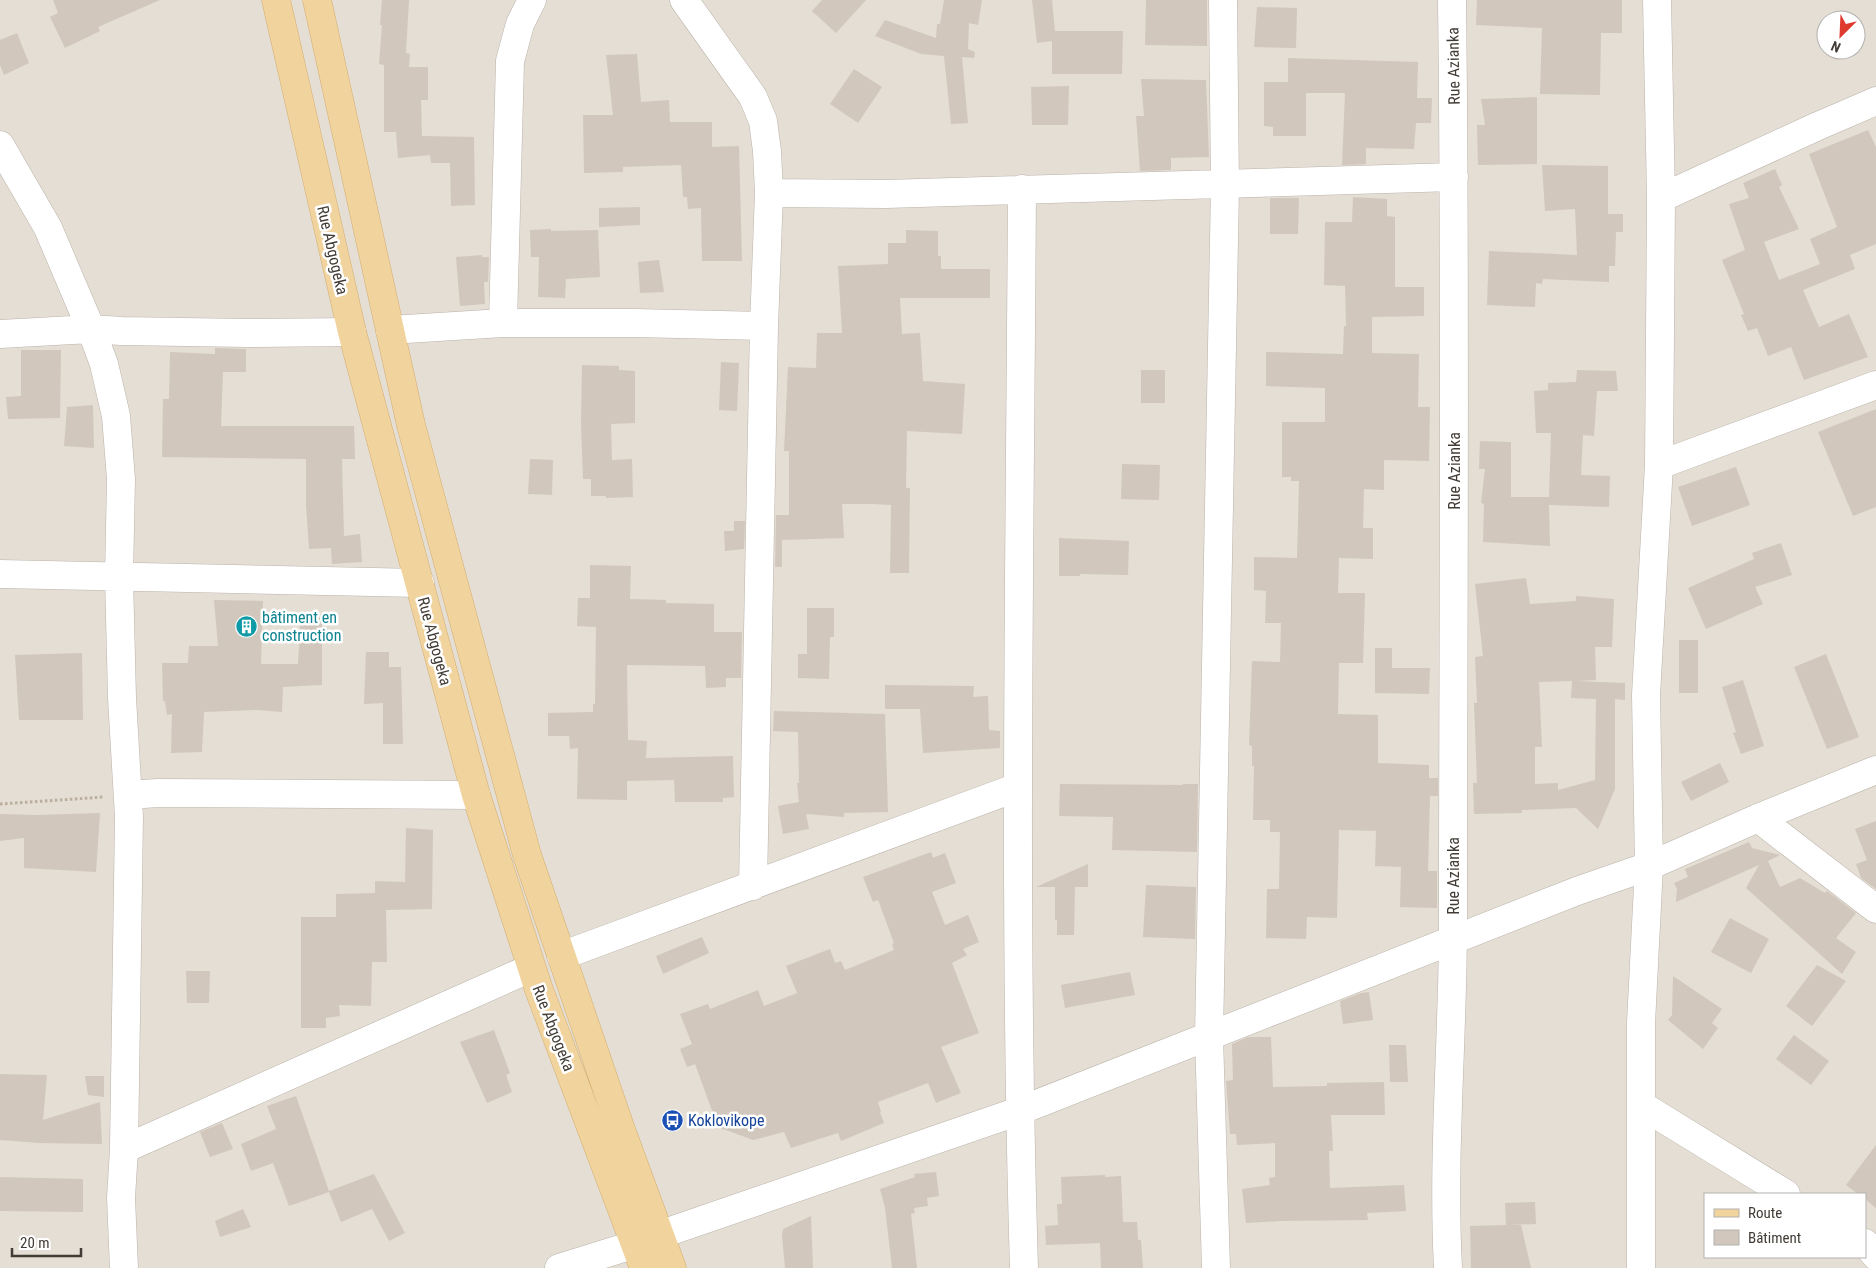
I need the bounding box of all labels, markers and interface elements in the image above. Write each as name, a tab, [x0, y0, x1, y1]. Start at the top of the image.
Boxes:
north arrow	[1816, 10, 1866, 60]
street label: Rue Azianka	[1443, 27, 1464, 105]
text: N	[1829, 38, 1843, 56]
street label: Rue Abgogeka	[313, 204, 352, 296]
street label: Rue Azianka	[1445, 432, 1464, 510]
street label: Rue Abgogeka	[414, 595, 455, 687]
place label: bâtiment en construction	[262, 608, 341, 645]
building icon: bâtiment en construction	[234, 614, 258, 638]
street label: Rue Azianka	[1444, 837, 1463, 915]
street label: Rue Abgogeka	[528, 982, 579, 1074]
bus stop icon: Koklovikope	[660, 1108, 684, 1132]
place label: Koklovikope	[688, 1111, 765, 1130]
legend	[1704, 1193, 1866, 1258]
text: Route	[1748, 1204, 1782, 1222]
scale bar	[12, 1226, 81, 1258]
text: Bâtiment	[1748, 1229, 1801, 1247]
text: 20 m	[20, 1234, 50, 1252]

